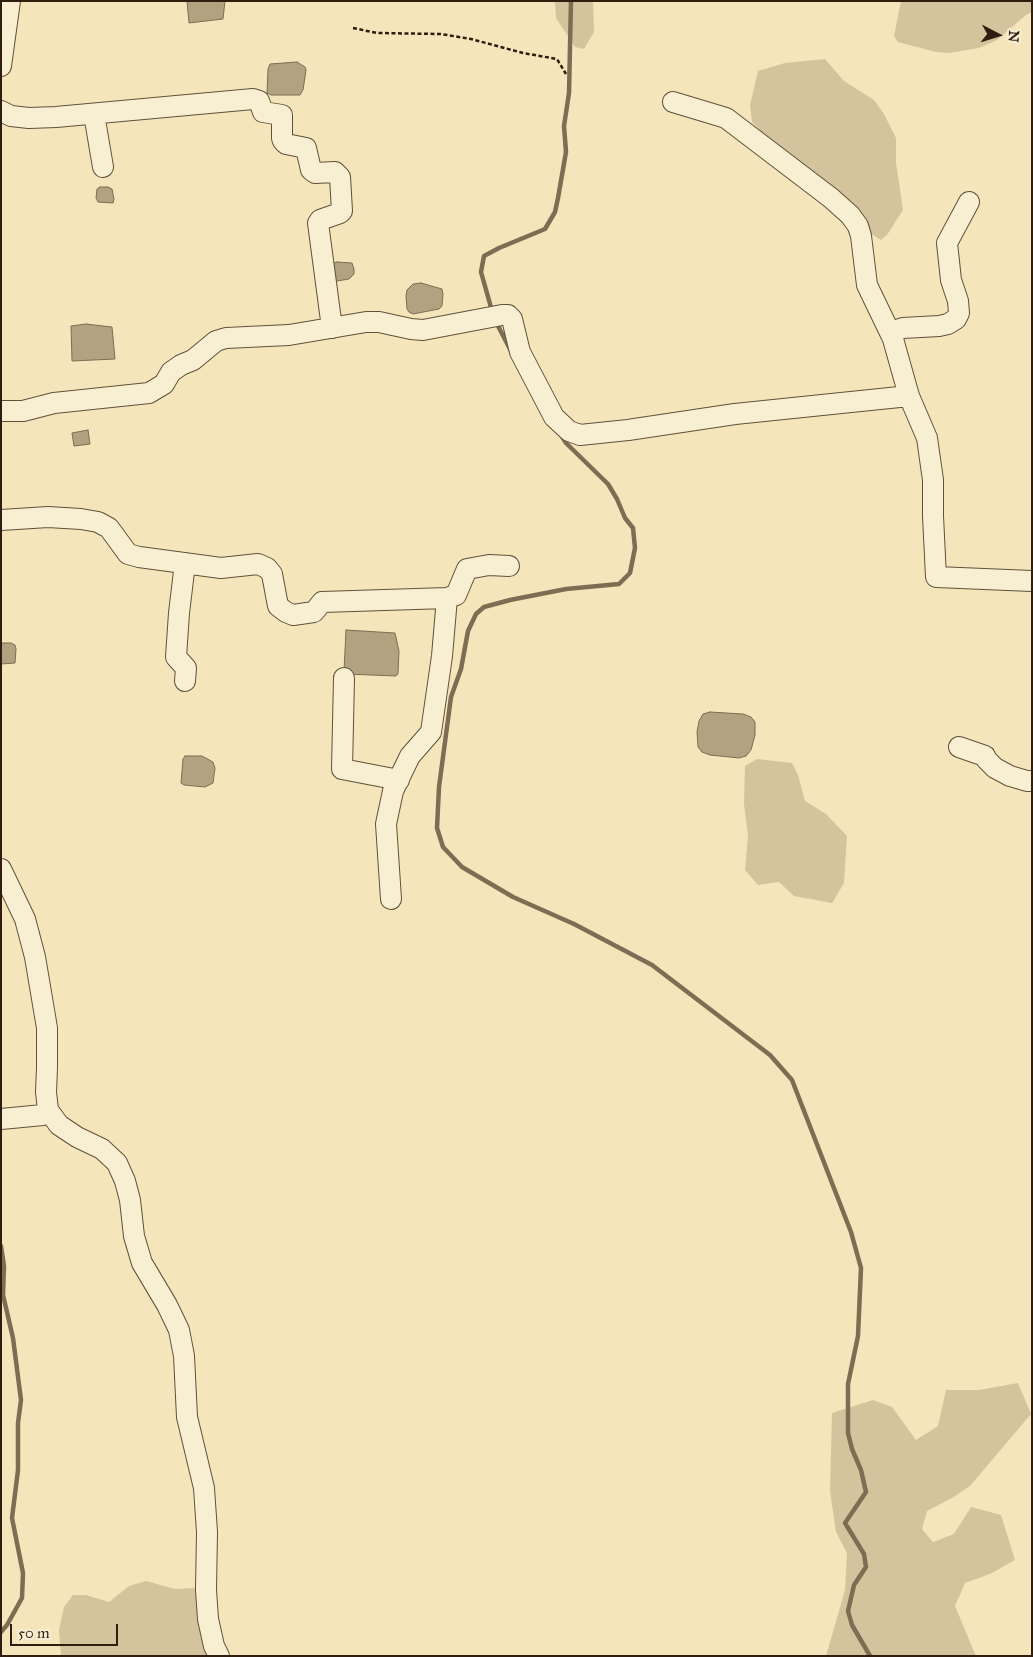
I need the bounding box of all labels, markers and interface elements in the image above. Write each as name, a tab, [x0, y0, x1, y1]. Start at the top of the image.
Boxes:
north arrow	[973, 10, 1023, 60]
text: N	[1004, 30, 1022, 43]
scale bar	[12, 1614, 120, 1646]
text: 50 m	[18, 1624, 50, 1642]

